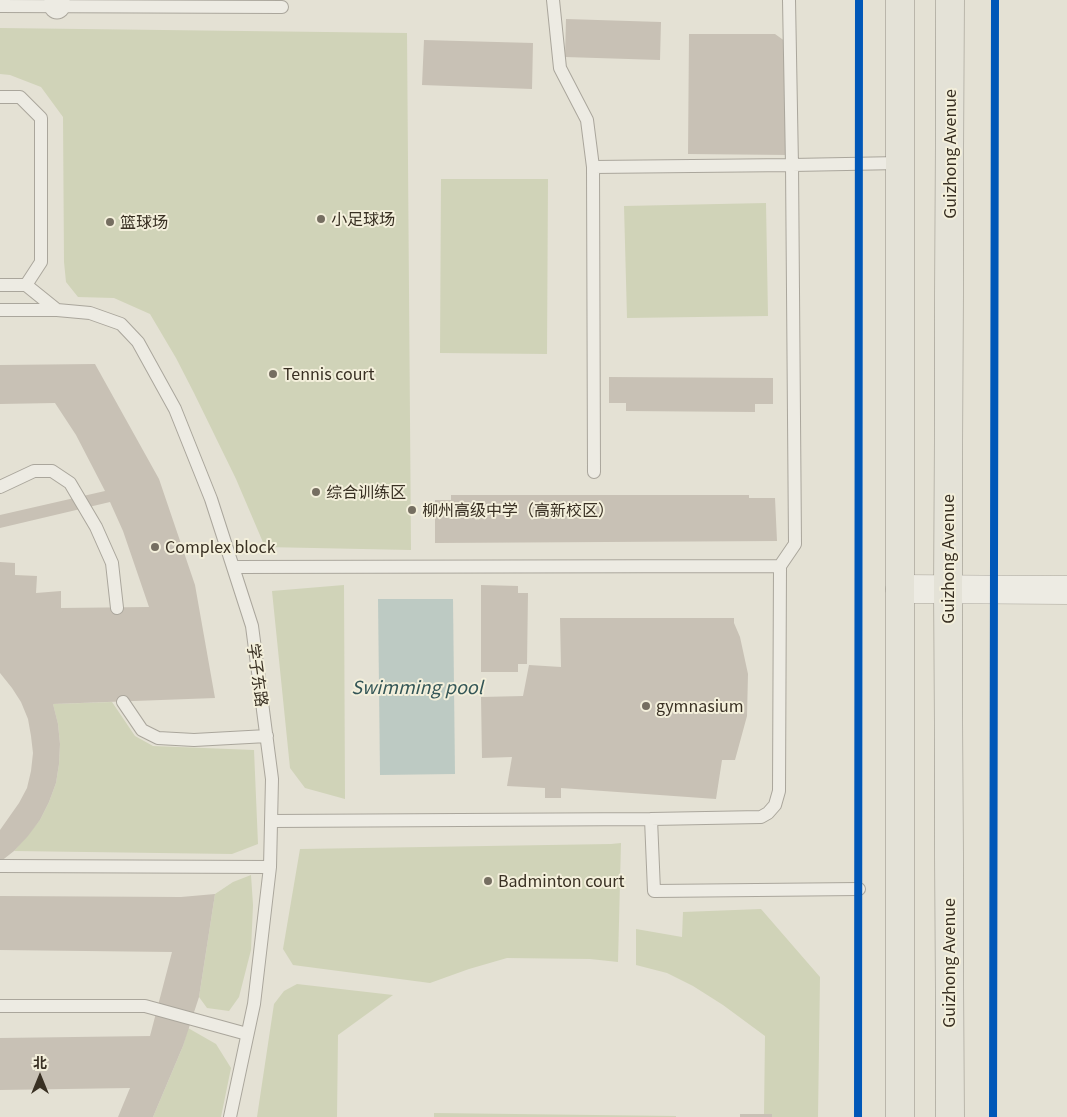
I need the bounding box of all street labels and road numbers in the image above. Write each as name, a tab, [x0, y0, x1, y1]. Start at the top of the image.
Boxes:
street label: Guizhong Avenue	[940, 89, 960, 219]
street label: Guizhong Avenue	[938, 494, 958, 624]
street label: 学子东路	[244, 642, 272, 708]
street label: Guizhong Avenue	[939, 898, 959, 1028]

